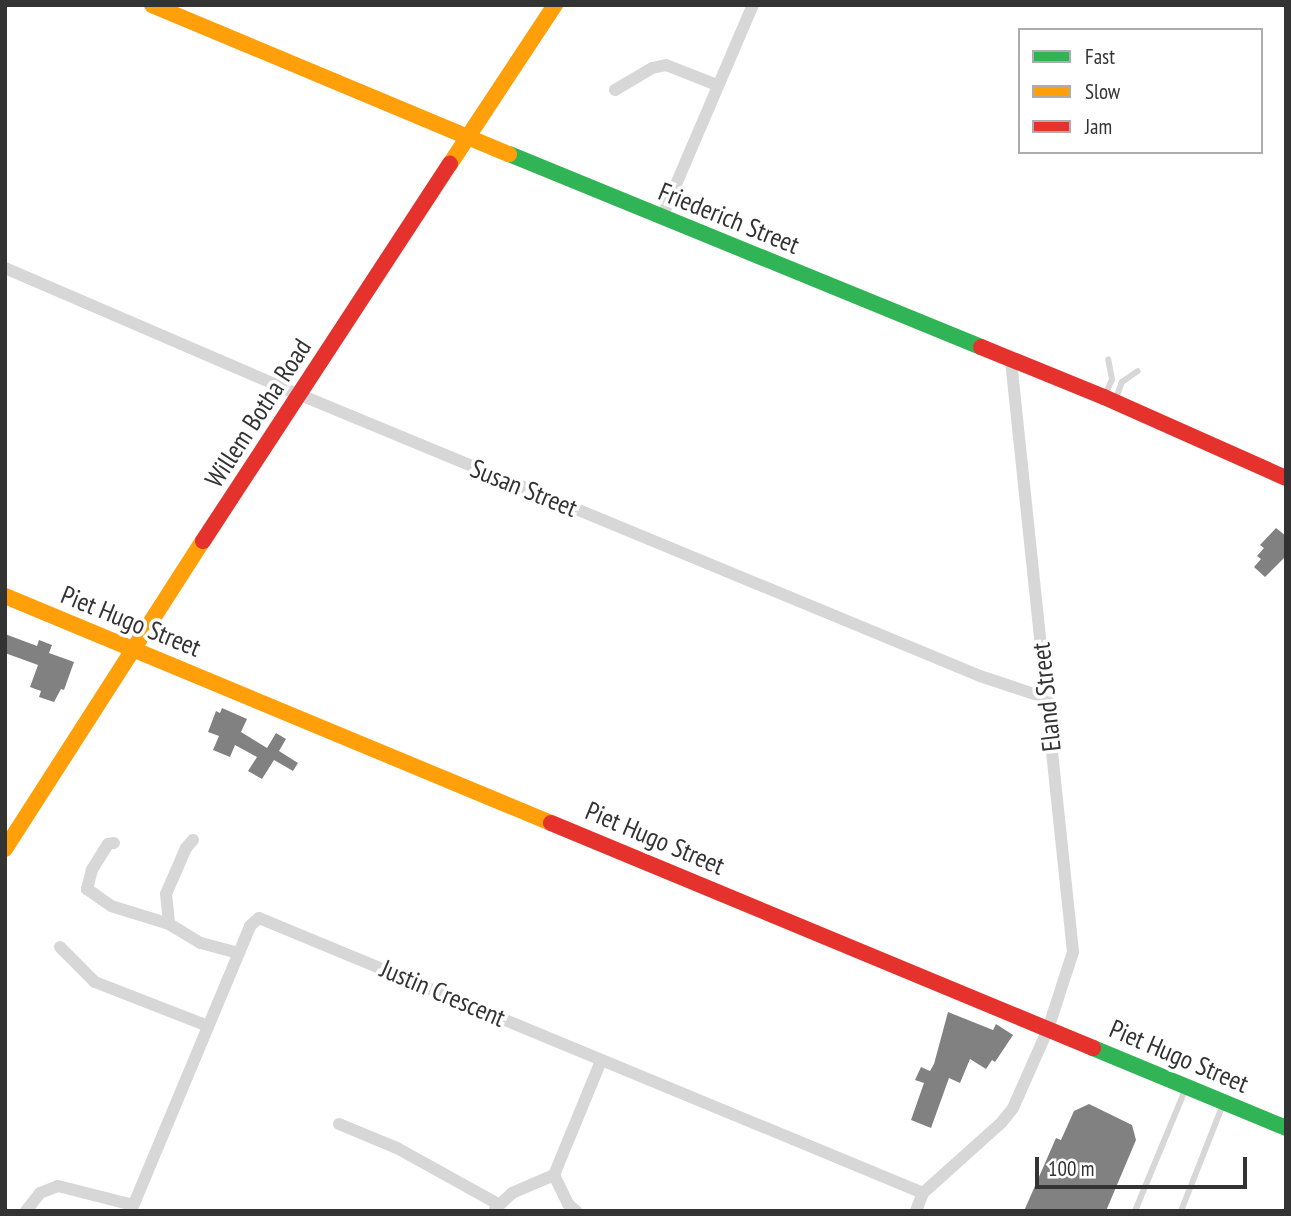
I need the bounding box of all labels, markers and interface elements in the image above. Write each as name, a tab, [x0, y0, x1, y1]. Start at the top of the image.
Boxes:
legend	[1018, 28, 1263, 154]
text: Fast	[1085, 43, 1115, 70]
text: Slow	[1085, 78, 1120, 105]
text: Jam	[1085, 113, 1112, 140]
street label: Friederich Street	[654, 176, 804, 260]
street label: Willem Botha Road	[198, 333, 318, 493]
street label: Susan Street	[466, 452, 582, 524]
street label: Piet Hugo Street	[57, 579, 205, 663]
street label: Eland Street	[1025, 641, 1067, 753]
street label: Piet Hugo Street	[581, 795, 729, 881]
street label: Justin Crescent	[376, 953, 510, 1033]
street label: Piet Hugo Street	[1105, 1013, 1253, 1099]
scale bar	[1039, 1142, 1251, 1186]
text: 100 m	[1048, 1155, 1094, 1182]

